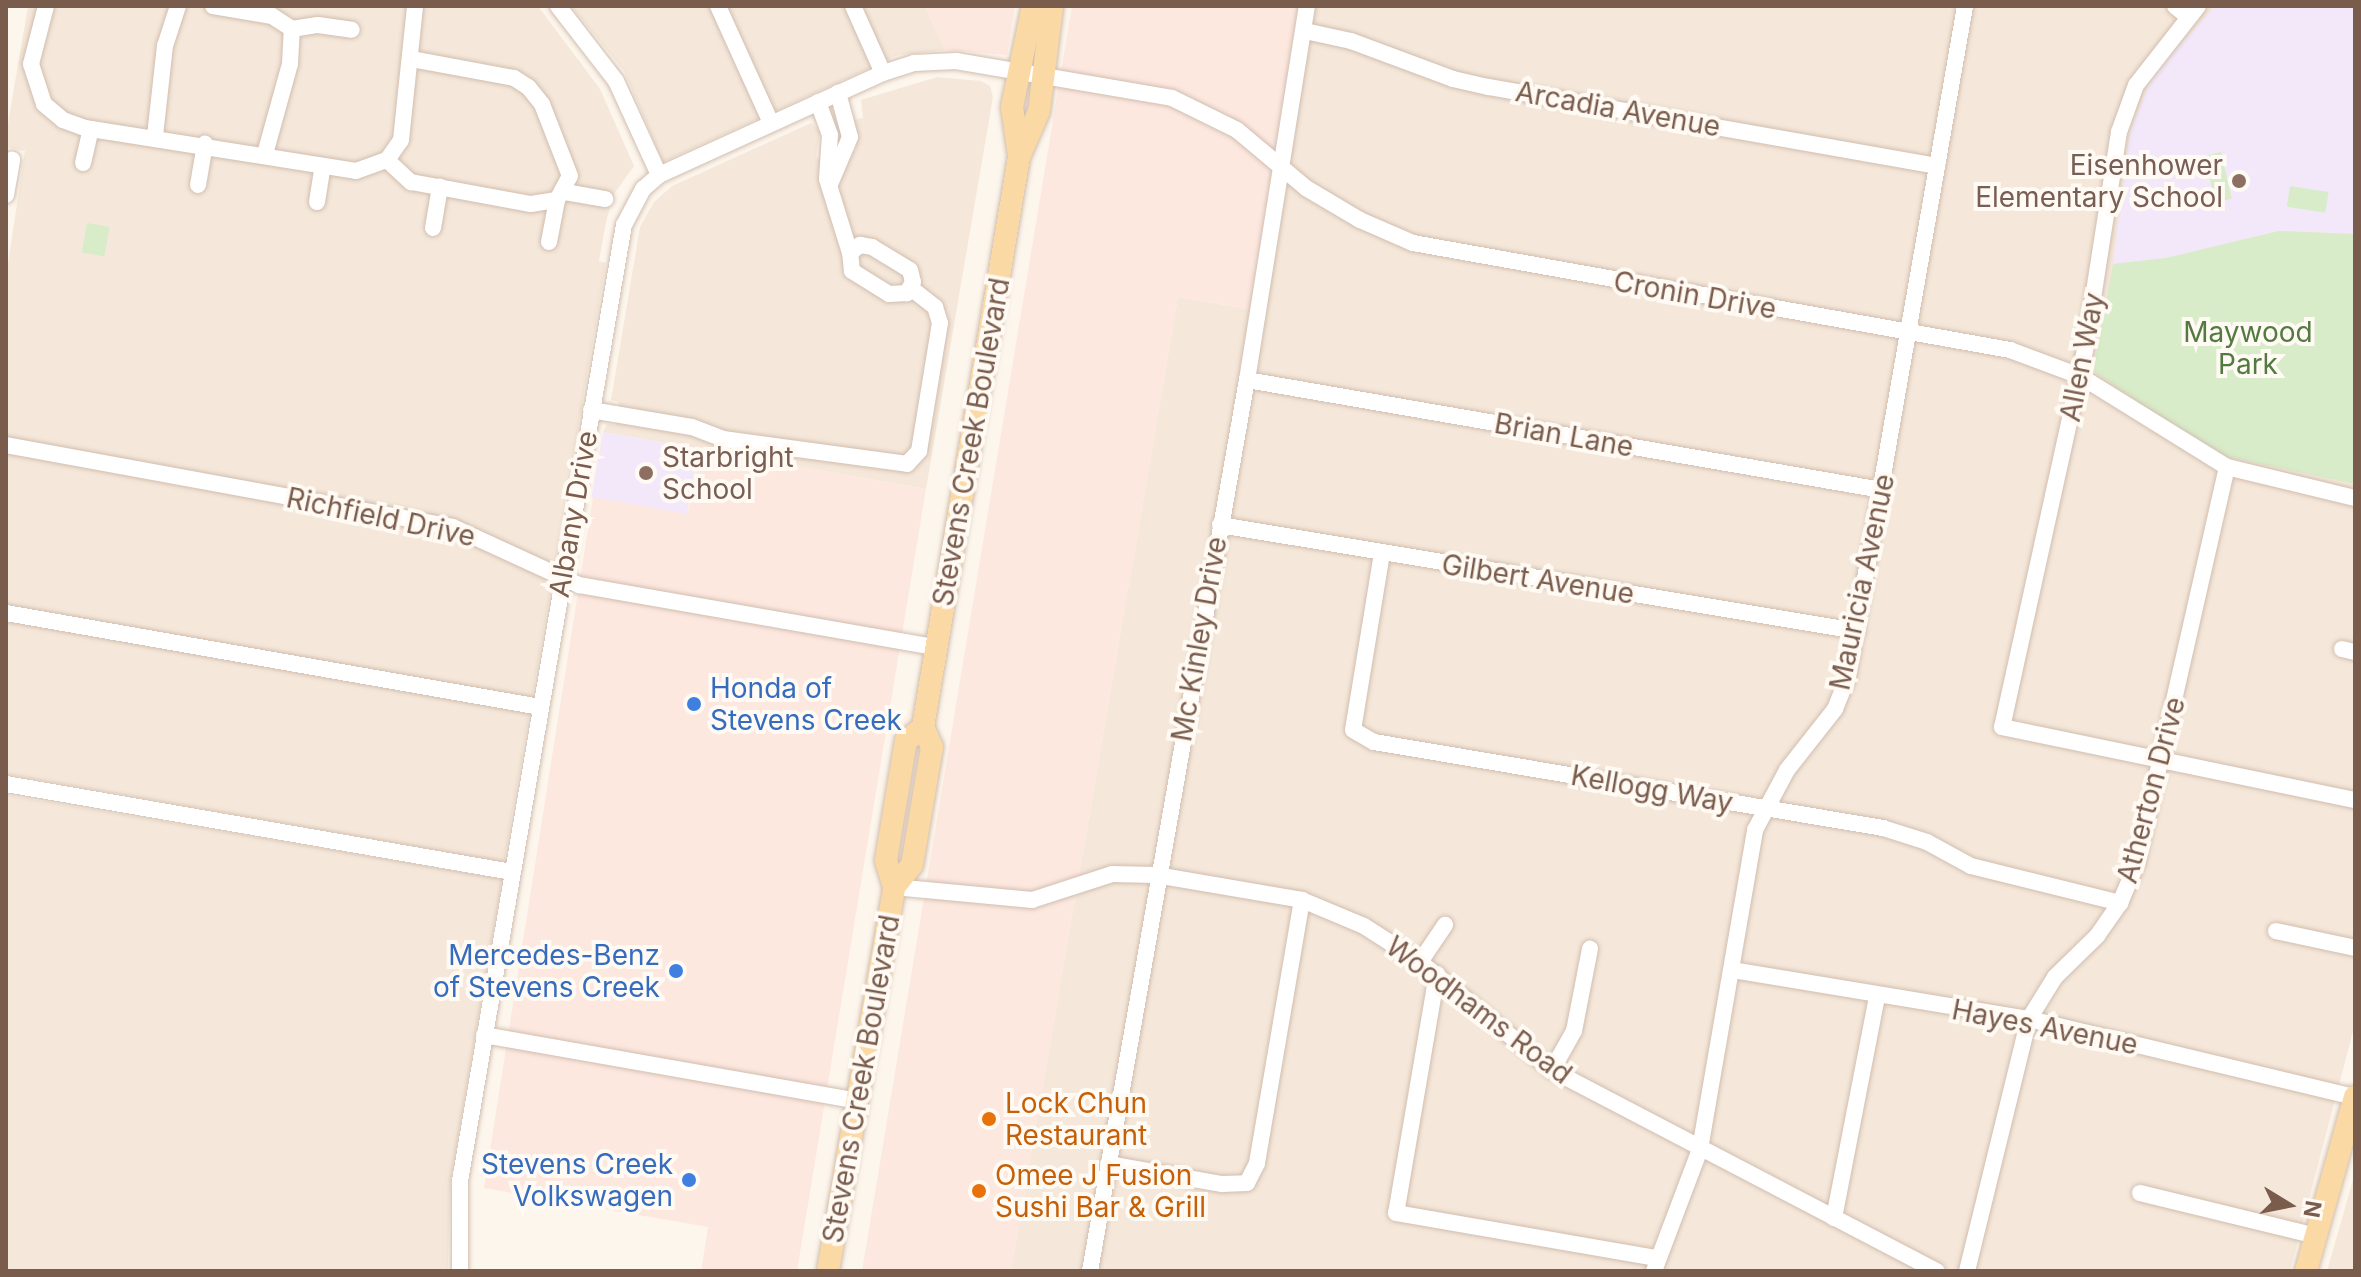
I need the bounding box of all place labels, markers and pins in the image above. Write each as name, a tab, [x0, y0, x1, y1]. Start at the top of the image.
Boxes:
place label: Eisenhower Elementary School	[1975, 148, 2223, 214]
marker: Eisenhower Elementary School	[2230, 172, 2248, 190]
place label: Starbright School	[662, 440, 794, 506]
marker: Starbright School	[637, 464, 655, 482]
place label: Honda of Stevens Creek	[710, 671, 902, 737]
marker: Honda of Stevens Creek	[685, 695, 703, 713]
place label: Mercedes-Benz of Stevens Creek	[433, 938, 660, 1004]
marker: Mercedes-Benz of Stevens Creek	[667, 962, 685, 980]
place label: Lock Chun Restaurant	[1005, 1086, 1147, 1152]
marker: Lock Chun Restaurant	[980, 1110, 998, 1128]
place label: Stevens Creek Volkswagen	[481, 1147, 673, 1213]
place label: Omee J Fusion Sushi Bar & Grill	[995, 1158, 1206, 1224]
marker: Stevens Creek Volkswagen	[680, 1171, 698, 1189]
marker: Omee J Fusion Sushi Bar & Grill	[970, 1182, 988, 1200]

